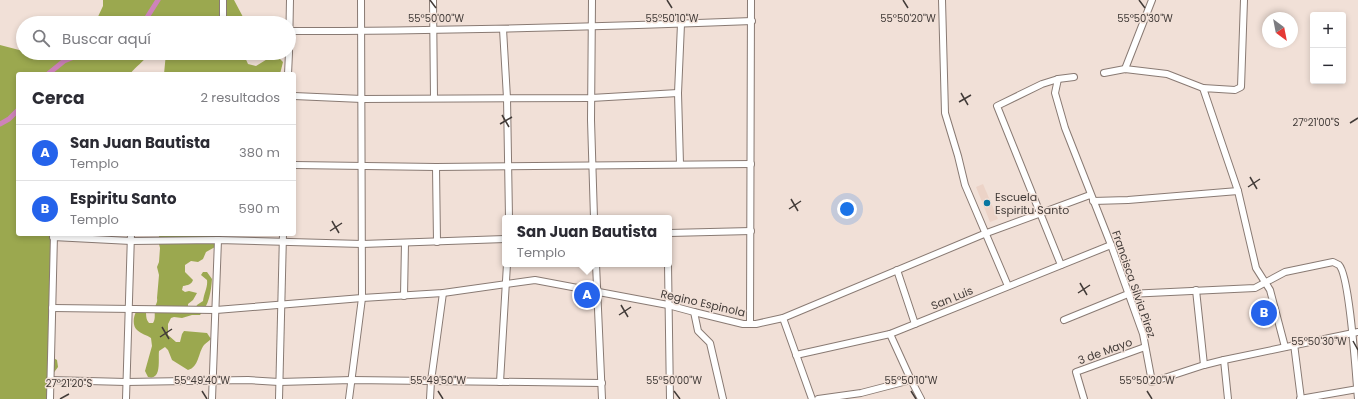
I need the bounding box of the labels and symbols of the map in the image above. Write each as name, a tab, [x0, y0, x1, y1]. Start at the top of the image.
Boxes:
text: 55°50'00"W	[408, 11, 464, 26]
text: 55°50'10"W	[646, 11, 699, 26]
text: 55°50'20"W	[880, 11, 936, 26]
text: 55°50'30"W	[1117, 11, 1173, 26]
north arrow	[1262, 12, 1298, 48]
text: 27°21'00"S	[1292, 115, 1340, 130]
place label: Escuela Espiritu Santo	[995, 189, 1069, 218]
marker: Escuela Espiritu Santo	[982, 198, 992, 208]
your location	[837, 199, 857, 219]
street label: Francisca Silvia Pirez	[1108, 228, 1160, 340]
pin: A	[574, 280, 600, 310]
street label: San Luis	[929, 282, 976, 314]
street label: Regino Espinola	[659, 285, 747, 321]
pin: B	[1251, 298, 1277, 328]
street label: 3 de Mayo	[1076, 334, 1134, 368]
text: 55°50'30"W	[1291, 334, 1347, 349]
text: 55°49'40"W	[174, 373, 230, 388]
text: 55°49'50"W	[410, 373, 466, 388]
text: 55°50'00"W	[646, 373, 702, 388]
text: 55°50'10"W	[885, 373, 938, 388]
text: 55°50'20"W	[1119, 373, 1175, 388]
text: 27°21'20"S	[46, 376, 92, 391]

